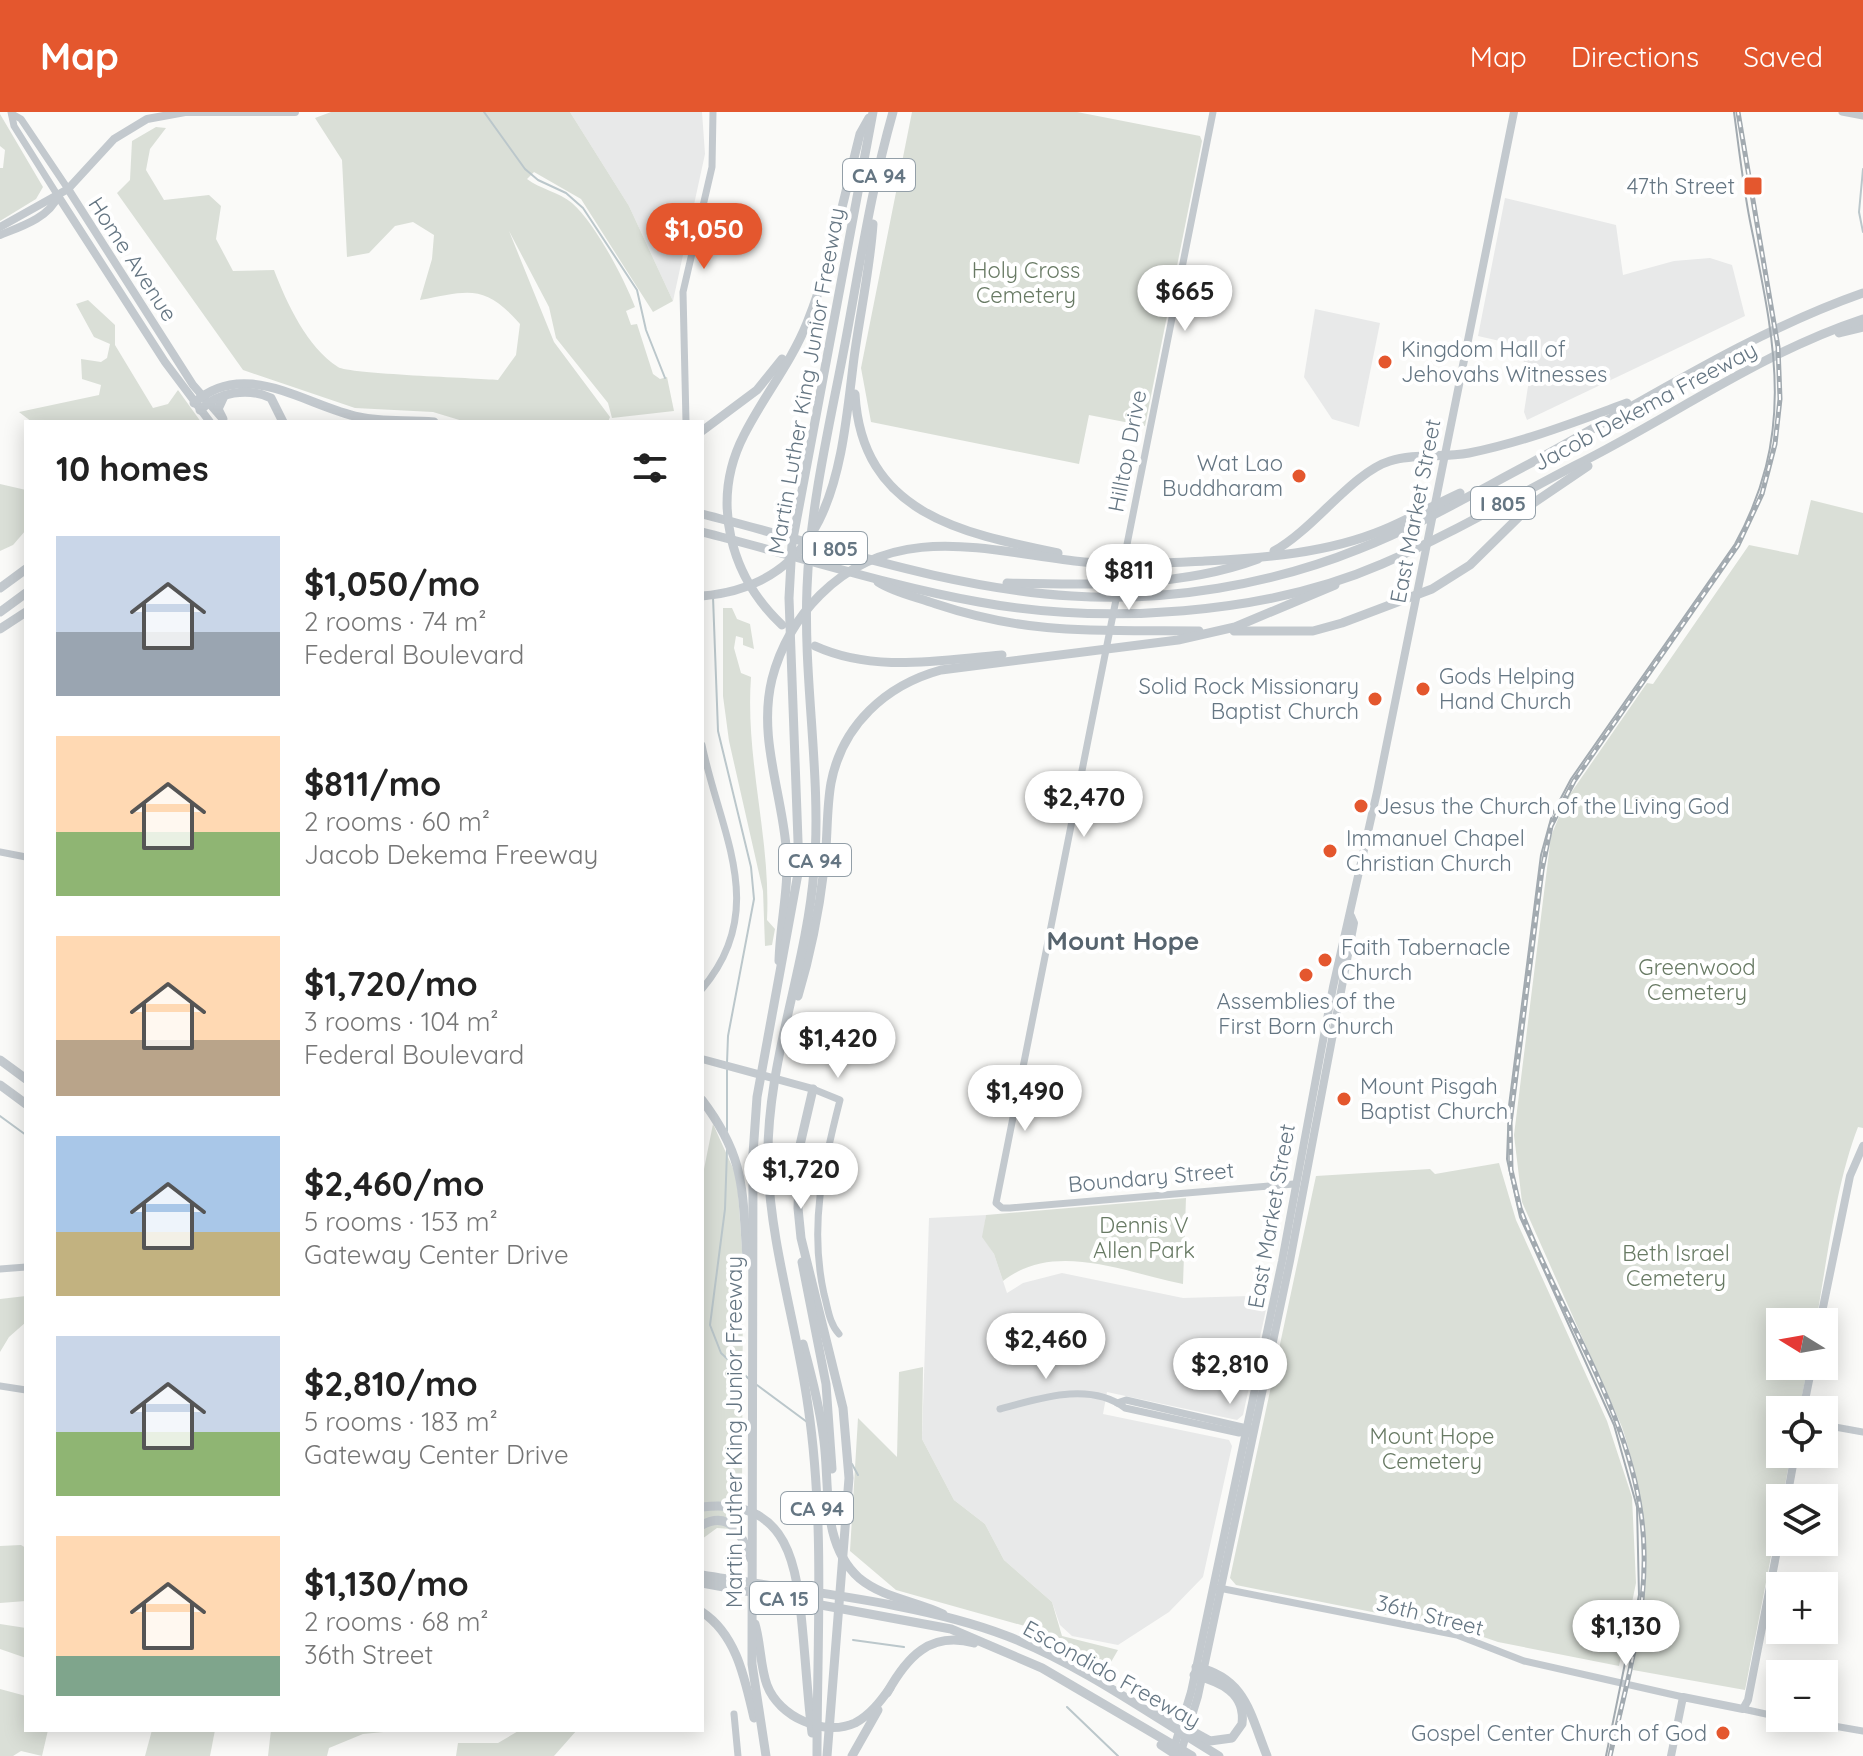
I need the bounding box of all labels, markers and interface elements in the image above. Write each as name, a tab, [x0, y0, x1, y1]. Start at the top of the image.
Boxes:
text: Map	[40, 32, 119, 80]
text: Map	[1470, 39, 1527, 74]
text: Directions	[1571, 39, 1699, 74]
text: Saved	[1743, 39, 1823, 74]
road number: CA 94	[843, 159, 915, 191]
place label: 47th Street	[1627, 172, 1735, 200]
marker: 47th Street	[1742, 175, 1764, 197]
street label: Home Avenue	[82, 191, 184, 327]
pin: $1,050	[639, 203, 769, 271]
street label: Martin Luther King Junior Freeway	[762, 205, 850, 557]
text: $1,050	[664, 212, 744, 245]
park label: Holy Cross Cemetery	[972, 256, 1080, 309]
pin: $665	[1138, 265, 1232, 333]
text: $665	[1155, 274, 1215, 307]
place label: Kingdom Hall of Jehovahs Witnesses	[1401, 335, 1607, 388]
street label: Jacob Dekema Freeway	[1528, 335, 1762, 477]
marker: Kingdom Hall of Jehovahs Witnesses	[1376, 353, 1394, 371]
street label: Hilltop Drive	[1101, 388, 1153, 514]
street label: East Market Street	[1383, 417, 1447, 605]
icon: filters	[628, 446, 672, 490]
text: 10 homes	[56, 447, 209, 490]
place label: Wat Lao Buddharam	[1162, 449, 1283, 502]
marker: Wat Lao Buddharam	[1290, 467, 1308, 485]
road number: I 805	[1471, 487, 1535, 519]
road number: I 805	[803, 532, 867, 564]
pin: $811	[1082, 544, 1176, 612]
text: $811	[1104, 553, 1154, 586]
text: $1,050/mo	[304, 562, 480, 605]
icon: home	[120, 568, 216, 664]
text: 2 rooms · 74 m²	[304, 605, 487, 638]
text: Federal Boulevard	[304, 638, 524, 671]
place label: Gods Helping Hand Church	[1439, 662, 1575, 715]
place label: Solid Rock Missionary Baptist Church	[1139, 672, 1359, 725]
marker: Gods Helping Hand Church	[1414, 680, 1432, 698]
marker: Solid Rock Missionary Baptist Church	[1366, 690, 1384, 708]
text: $811/mo	[304, 762, 441, 805]
icon: home	[120, 768, 216, 864]
pin: $2,470	[1019, 771, 1149, 839]
text: $2,470	[1043, 780, 1125, 813]
place label: Jesus the Church of the Living God	[1377, 792, 1730, 820]
marker: Jesus the Church of the Living God	[1352, 797, 1370, 815]
text: 2 rooms · 60 m²	[304, 805, 490, 838]
place label: Immanuel Chapel Christian Church	[1346, 824, 1525, 877]
text: Jacob Dekema Freeway	[304, 838, 598, 871]
marker: Immanuel Chapel Christian Church	[1321, 842, 1339, 860]
road number: CA 94	[779, 844, 851, 876]
district label: Mount Hope	[1047, 924, 1199, 957]
place label: Faith Tabernacle Church	[1341, 933, 1510, 986]
marker: Faith Tabernacle Church	[1316, 951, 1334, 969]
park label: Greenwood Cemetery	[1638, 953, 1756, 1006]
text: $1,720/mo	[304, 962, 478, 1005]
marker: Assemblies of the First Born Church	[1297, 966, 1315, 984]
icon: home	[120, 968, 216, 1064]
place label: Assemblies of the First Born Church	[1217, 987, 1395, 1040]
text: 3 rooms · 104 m²	[304, 1005, 499, 1038]
pin: $1,420	[773, 1012, 903, 1080]
text: $1,420	[799, 1021, 877, 1054]
text: Federal Boulevard	[304, 1038, 524, 1071]
pin: $1,490	[960, 1065, 1090, 1133]
place label: Mount Pisgah Baptist Church	[1360, 1072, 1508, 1125]
text: $1,490	[986, 1074, 1064, 1107]
marker: Mount Pisgah Baptist Church	[1335, 1090, 1353, 1108]
street label: East Market Street	[1241, 1122, 1301, 1310]
pin: $1,720	[736, 1143, 866, 1211]
text: $1,720	[762, 1152, 840, 1185]
street label: Boundary Street	[1067, 1156, 1235, 1198]
text: $2,460/mo	[304, 1162, 485, 1205]
icon: home	[120, 1168, 216, 1264]
text: 5 rooms · 153 m²	[304, 1205, 498, 1238]
park label: Dennis V Allen Park	[1093, 1211, 1195, 1264]
text: Gateway Center Drive	[304, 1238, 569, 1271]
park label: Beth Israel Cemetery	[1622, 1239, 1730, 1292]
street label: Martin Luther King Junior Freeway	[720, 1256, 748, 1608]
north arrow	[1766, 1308, 1838, 1380]
map controls	[1766, 1308, 1838, 1732]
pin: $2,460	[981, 1313, 1111, 1381]
text: $2,460	[1004, 1322, 1088, 1355]
pin: $2,810	[1165, 1338, 1295, 1406]
text: $2,810	[1191, 1347, 1269, 1380]
text: $2,810/mo	[304, 1362, 478, 1405]
icon: home	[120, 1368, 216, 1464]
button: locate	[1766, 1396, 1838, 1468]
text: 5 rooms · 183 m²	[304, 1405, 498, 1438]
park label: Mount Hope Cemetery	[1369, 1422, 1495, 1475]
text: Gateway Center Drive	[304, 1438, 569, 1471]
button: layers	[1766, 1484, 1838, 1556]
road number: CA 94	[781, 1492, 853, 1524]
text: $1,130/mo	[304, 1562, 469, 1605]
icon: home	[120, 1568, 216, 1664]
button: +	[1766, 1572, 1838, 1644]
road number: CA 15	[750, 1582, 818, 1614]
street label: 36th Street	[1374, 1588, 1486, 1642]
pin: $1,130	[1561, 1600, 1691, 1668]
text: 2 rooms · 68 m²	[304, 1605, 489, 1638]
text: $1,130	[1590, 1609, 1662, 1642]
street label: Escondido Freeway	[1018, 1614, 1206, 1734]
text: 36th Street	[304, 1638, 433, 1671]
button: −	[1766, 1660, 1838, 1732]
place label: Gospel Center Church of God	[1411, 1719, 1707, 1747]
marker: Gospel Center Church of God	[1714, 1724, 1732, 1742]

